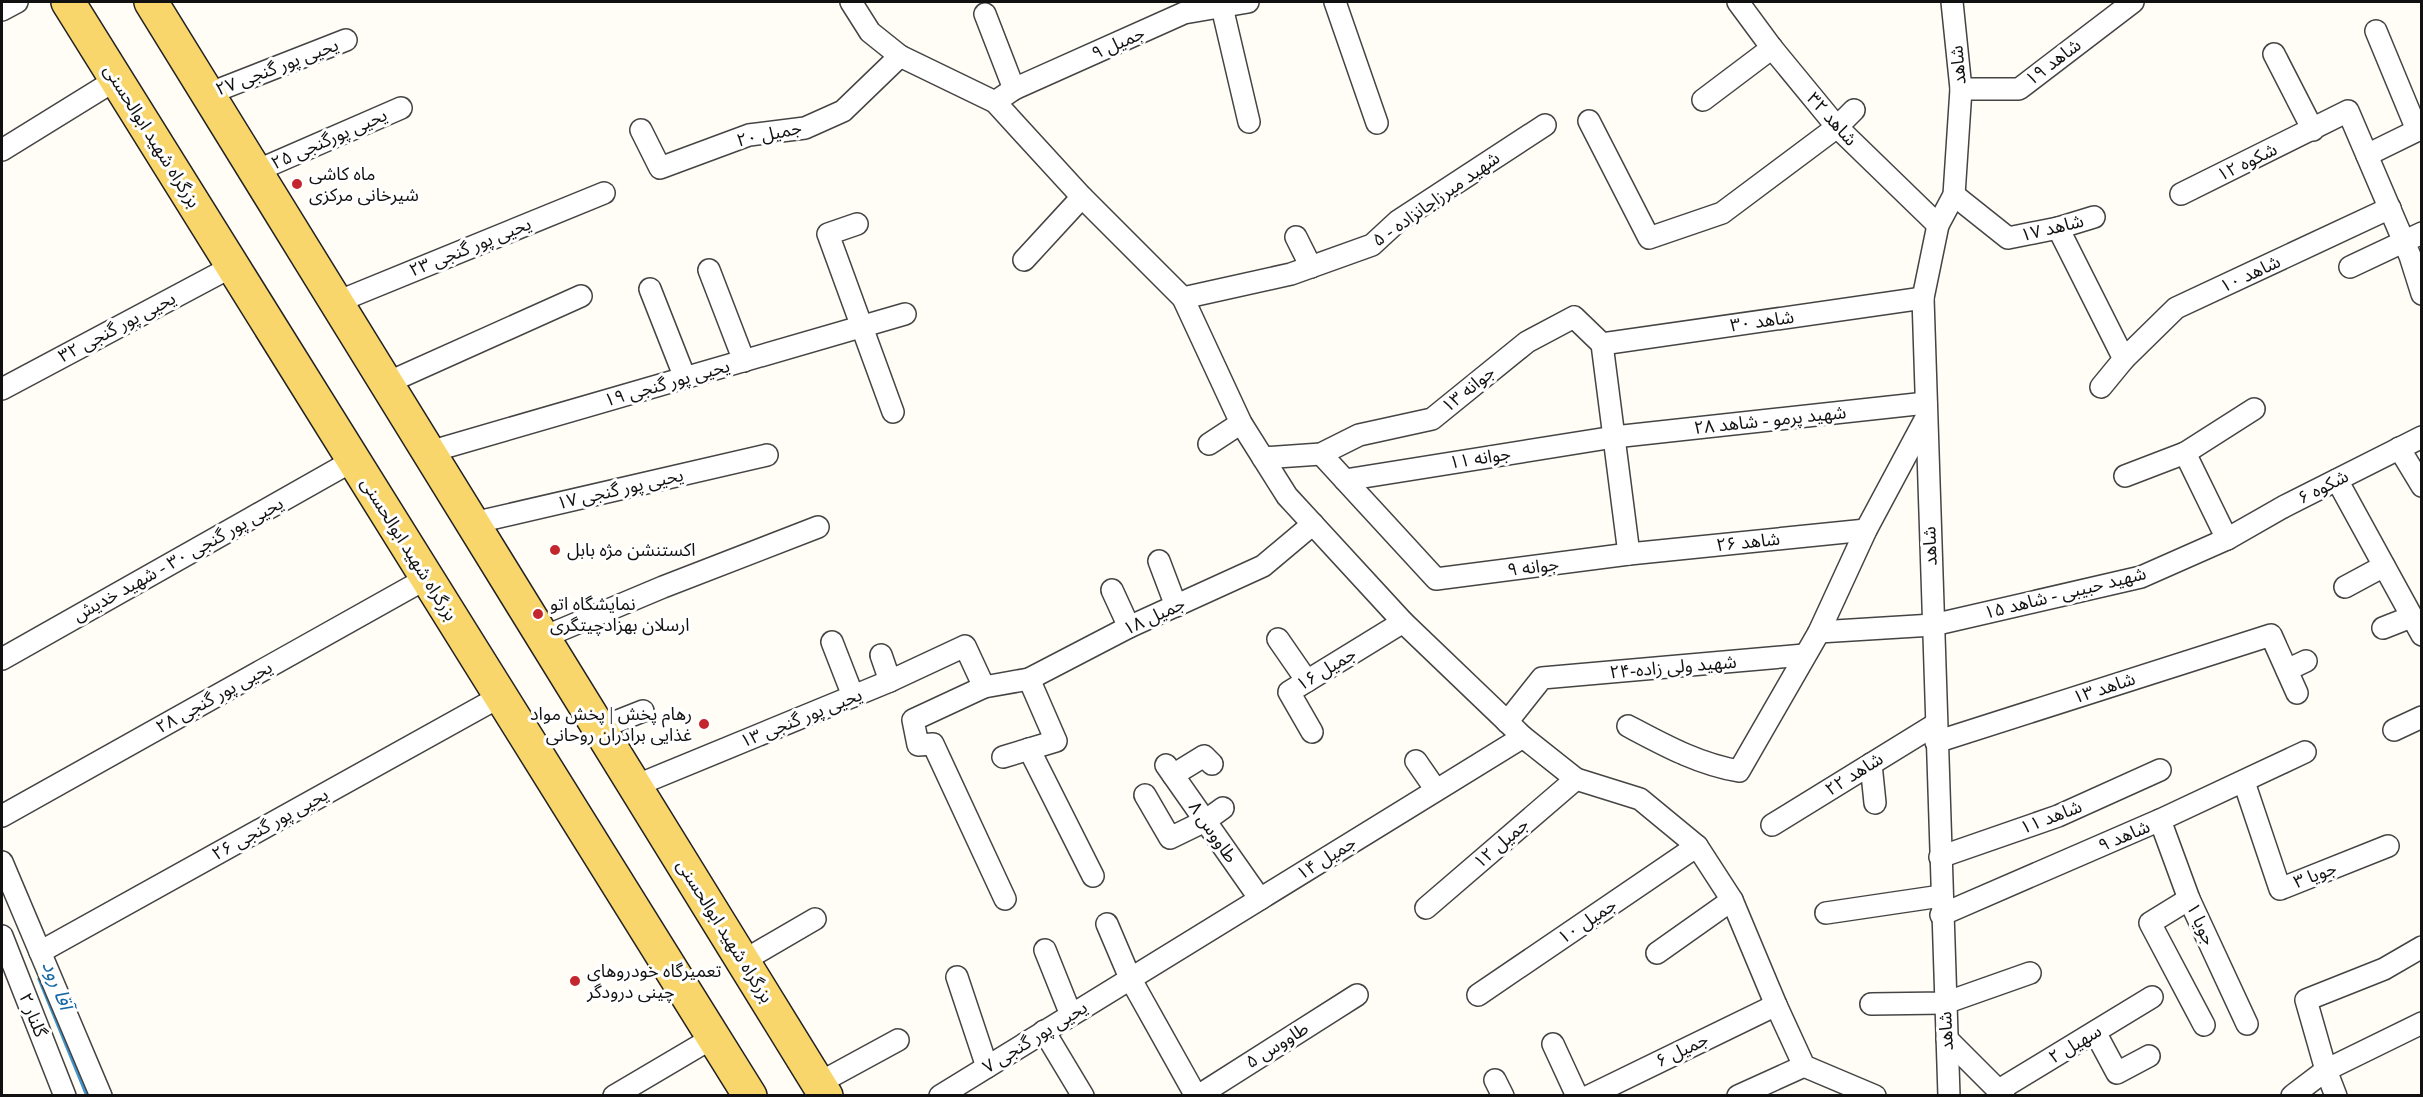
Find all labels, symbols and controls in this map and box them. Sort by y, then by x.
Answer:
street label: جمیل ۹ [1089,23,1148,64]
street label: یحیی پور گنجی ۲۷ [213,34,342,101]
street label: شاهد ۱۹ [2021,35,2085,89]
street label: شاهد [1946,45,1970,85]
street label: بزرگراه شهید ابوالحسنی [99,61,204,212]
street label: شاهد ۳۲ [1803,88,1861,150]
street label: یحیی پورگنجی ۲۵ [268,105,390,174]
street label: جمیل ۲۰ [735,117,804,152]
street label: شکوه ۱۲ [2214,139,2281,186]
street label: شهید میرزاجانزاده - ۵ [1369,148,1504,251]
place label: ماه کاشی شیرخانی مرکزی [309,164,419,206]
marker: ماه کاشی شیرخانی مرکزی [290,177,304,191]
street label: شاهد ۱۷ [2018,211,2086,245]
street label: یحیی پور گنجی ۲۳ [406,213,534,282]
street label: شاهد ۱۰ [2217,251,2283,297]
street label: یحیی پور گنجی ۳۲ [55,288,179,367]
street label: شاهد ۳۰ [1729,307,1795,335]
street label: یحیی پور گنجی ۱۹ [602,356,732,412]
street label: جوانه ۱۳ [1438,362,1499,417]
street label: شهید پرمو - شاهد ۲۸ [1693,402,1847,439]
street label: جوانه ۱۱ [1448,443,1512,474]
street label: یحیی پور گنجی ۱۷ [555,465,686,514]
street label: شکوه ۶ [2294,466,2352,509]
street label: بزرگراه شهید ابوالحسنی [356,474,461,625]
street label: یحیی پور گنجی ۳۰ - شهید خدیش [69,493,287,626]
street label: شاهد [1919,526,1941,566]
street label: شاهد ۲۶ [1715,529,1781,555]
place label: اکستنشن مژه بابل [567,540,696,561]
marker: اکستنشن مژه بابل [548,543,562,557]
street label: جوانه ۹ [1506,554,1560,581]
street label: شهید حبیبی - شاهد ۱۵ [1982,563,2148,624]
street label: جمیل ۱۸ [1120,593,1189,640]
place label: نمایشگاه اتو ارسلان بهزادچیتگری [550,594,690,636]
marker: نمایشگاه اتو ارسلان بهزادچیتگری [531,607,545,621]
street label: جمیل ۱۶ [1293,643,1360,695]
street label: شهید ولی زاده-۲۴ [1609,651,1737,684]
street label: یحیی پور گنجی ۲۸ [152,657,276,738]
street label: شاهد ۱۳ [2070,669,2138,707]
street label: یحیی پور گنجی ۱۳ [737,684,865,753]
place label: رهام پخش | پخش مواد غذایی برادران روحانی [530,704,692,746]
marker: رهام پخش | پخش مواد غذایی برادران روحانی [697,717,711,731]
street label: شاهد ۲۲ [1821,748,1887,800]
street label: یحیی پور گنجی ۲۶ [208,784,332,865]
street label: شاهد ۱۱ [2017,796,2085,838]
street label: طاووس ۸ [1184,798,1241,867]
street label: جمیل ۱۲ [1470,814,1533,873]
street label: شاهد ۹ [2095,816,2153,856]
street label: جمیل ۱۴ [1293,832,1360,885]
street label: بزرگراه شهید ابوالحسنی [672,856,777,1007]
street label: جویا ۳ [2291,858,2340,893]
street label: جمیل ۱۰ [1554,894,1620,949]
street label: جویا ۱ [2182,900,2219,949]
water label: آقا رود [37,958,79,1017]
place label: تعمیرگاه خودروهای چینی درودگر [586,961,721,1003]
marker: تعمیرگاه خودروهای چینی درودگر [568,974,582,988]
street label: گلنار ۲ [14,990,51,1041]
street label: یحیی پور گنجی ۷ [979,997,1092,1078]
street label: شاهد [1935,1011,1957,1051]
street label: طاووس ۵ [1242,1018,1313,1073]
street label: سهیل ۲ [2045,1021,2105,1068]
street label: جمیل ۶ [1653,1029,1712,1072]

